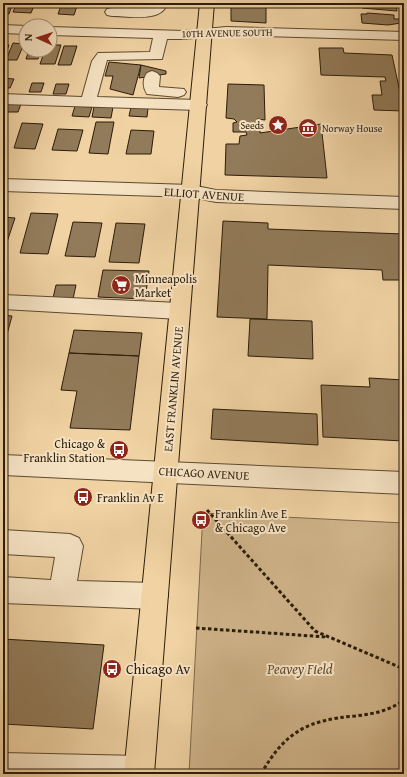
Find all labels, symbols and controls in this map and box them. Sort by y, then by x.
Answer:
north arrow [18,18,58,58]
street label: 10TH AVENUE SOUTH [181,25,273,41]
text: N [20,33,36,42]
place icon: Seeds [267,114,289,136]
museum icon: Norway House [297,117,319,139]
place label: Seeds [240,118,264,133]
place label: Norway House [322,121,383,136]
street label: ELLIOT AVENUE [163,183,245,205]
place label: Minneapolis Market [135,270,197,301]
supermarket icon: Minneapolis Market [110,274,132,296]
street label: EAST FRANKLIN AVENUE [159,326,187,452]
place label: Chicago & Franklin Station [23,435,106,466]
bus stop icon: Chicago & Franklin Station [108,439,130,461]
street label: CHICAGO AVENUE [158,462,250,484]
bus stop icon: Franklin Av E [72,486,94,508]
place label: Franklin Av E [97,489,164,506]
place label: Franklin Ave E & Chicago Ave [215,505,287,536]
bus stop icon: Franklin Ave E & Chicago Ave [190,509,212,531]
bus stop icon: Chicago Av [101,658,123,680]
place label: Chicago Av [126,659,190,679]
park label: Peavey Field [266,659,333,679]

